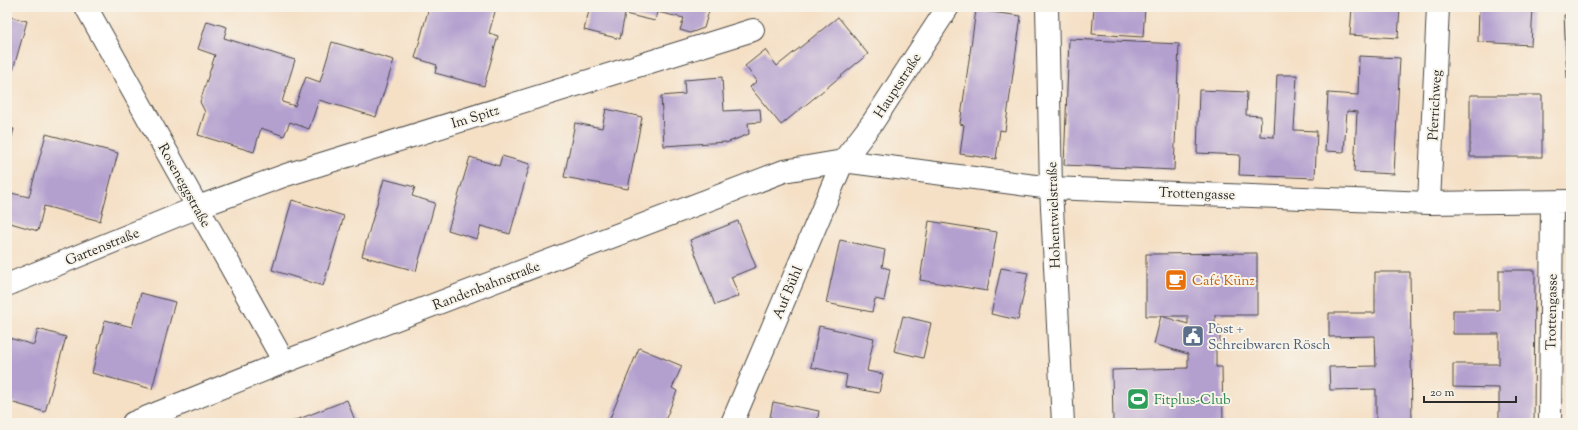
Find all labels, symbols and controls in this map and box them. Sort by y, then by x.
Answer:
street label: Hauptstraße [870,50,927,122]
street label: Pferrichweg [1424,69,1448,141]
street label: Im Spitz [449,101,502,135]
street label: Roseneggstraße [152,140,215,232]
street label: Hohentwielstraße [1043,161,1067,269]
street label: Trottengasse [1158,184,1236,206]
street label: Gartenstraße [63,224,143,272]
street label: Randenbahnstraße [430,257,543,317]
street label: Auf Bühl [769,263,809,322]
cafe icon: Café Künz [1163,267,1189,293]
place label: Café Künz [1192,272,1255,292]
street label: Trottengasse [1542,274,1564,350]
place label: Post + Schreibwaren Rösch [1208,320,1331,356]
public building icon: Post + Schreibwaren Rösch [1180,323,1206,349]
scale bar [1424,378,1516,404]
text: 20 m [1430,384,1455,402]
sports icon: Fitplus-Club [1125,386,1151,412]
place label: Fitplus-Club [1154,391,1231,411]

